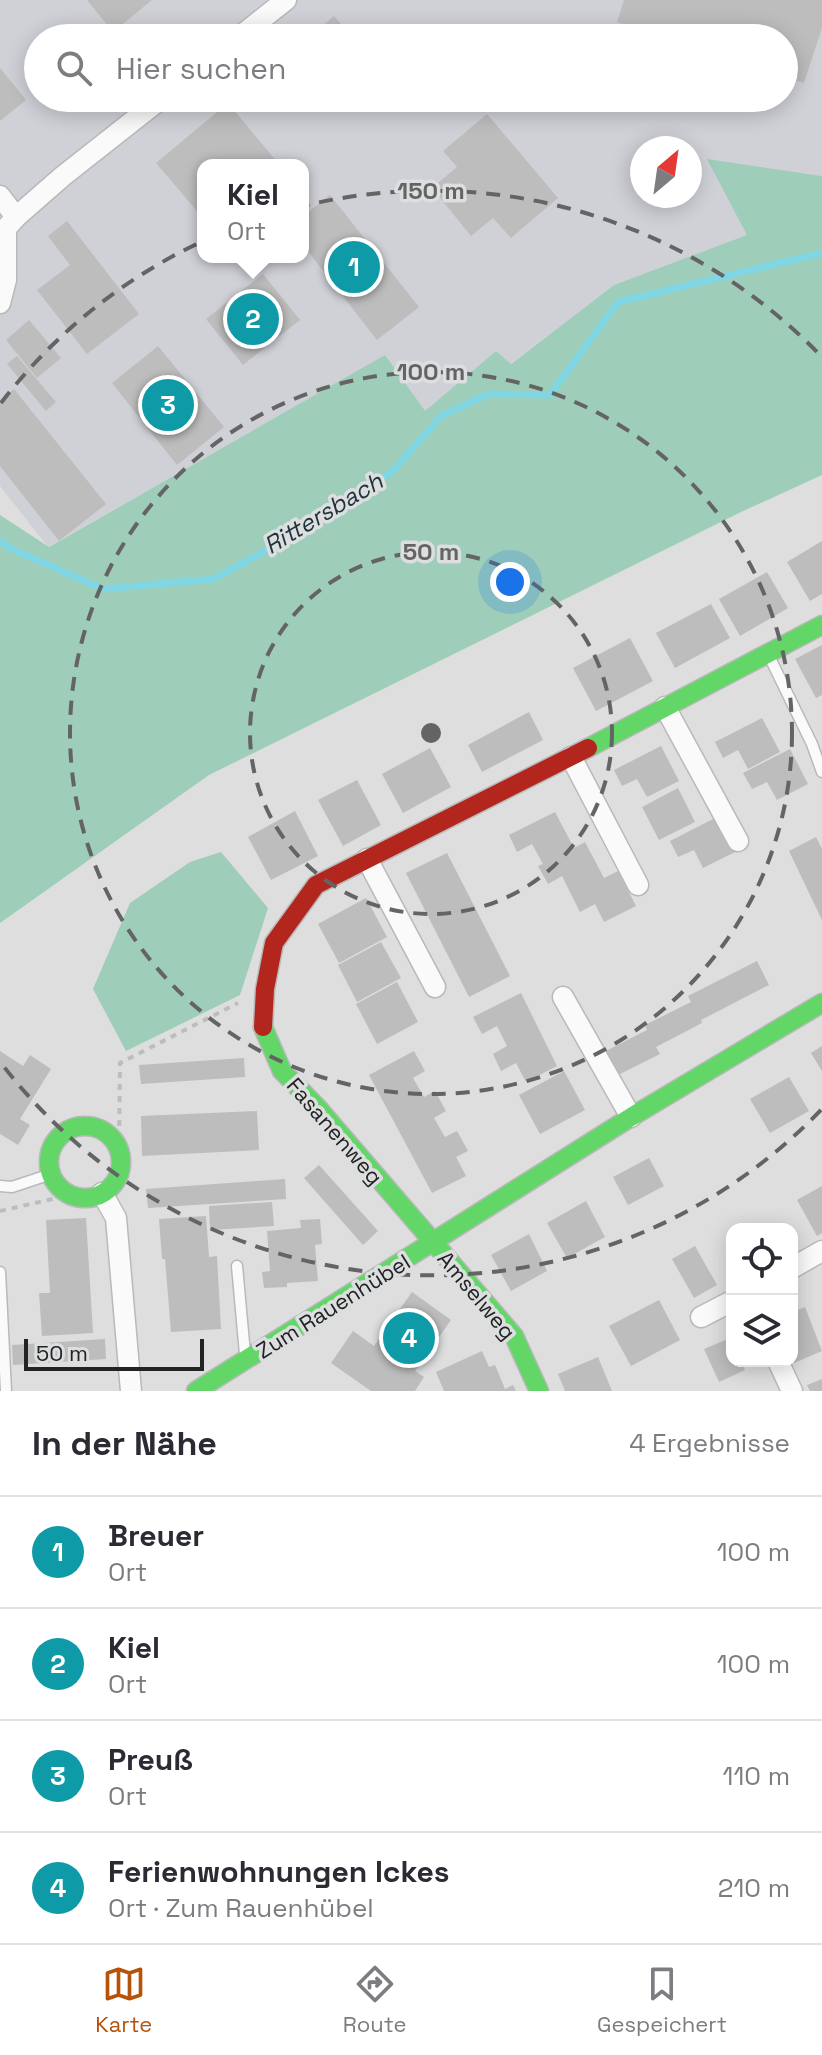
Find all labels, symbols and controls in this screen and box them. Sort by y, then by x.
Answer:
search box [24,24,798,112]
icon: search [52,46,96,90]
text: Hier suchen [116,49,286,88]
north arrow [630,136,702,208]
popup [197,159,309,263]
text: Kiel [227,175,279,214]
text: 150 m [397,175,465,206]
text: Ort [227,214,266,248]
pin: 1 [328,237,380,297]
pin: 2 [227,289,279,349]
text: 100 m [397,356,465,387]
pin: 3 [142,375,194,435]
water label: Rittersbach [258,465,389,561]
text: 50 m [403,536,459,567]
your location [490,562,530,602]
centre of rings [417,719,445,747]
street label: Fasanenweg [281,1072,389,1190]
map controls [726,1223,798,1367]
button: locate [726,1223,798,1295]
street label: Amselweg [432,1245,522,1345]
street label: Zum Rauenhübel [251,1247,415,1365]
button: layers [726,1295,798,1367]
pin: 4 [383,1308,435,1368]
scale bar [24,1335,204,1371]
text: 50 m [36,1339,88,1367]
text: In der Nähe [32,1422,217,1465]
text: 4 Ergebnisse [629,1426,790,1460]
text: Breuer [108,1516,204,1555]
text: 1 [52,1535,64,1569]
text: 100 m [717,1535,790,1569]
text: Ort [108,1555,147,1589]
text: Kiel [108,1628,160,1667]
text: 2 [50,1647,66,1681]
text: 100 m [717,1647,790,1681]
text: Ort [108,1667,147,1701]
text: Preuß [108,1740,193,1779]
text: 3 [50,1759,66,1793]
text: 110 m [723,1759,790,1793]
text: Ort [108,1779,147,1813]
text: Ferienwohnungen Ickes [108,1852,449,1891]
text: 4 [50,1871,66,1905]
text: 210 m [718,1871,790,1905]
text: Ort · Zum Rauenhübel [108,1891,374,1925]
tab: Karte [95,1962,152,2038]
tab: Route [343,1962,407,2038]
tab: Gespeichert [597,1962,727,2038]

